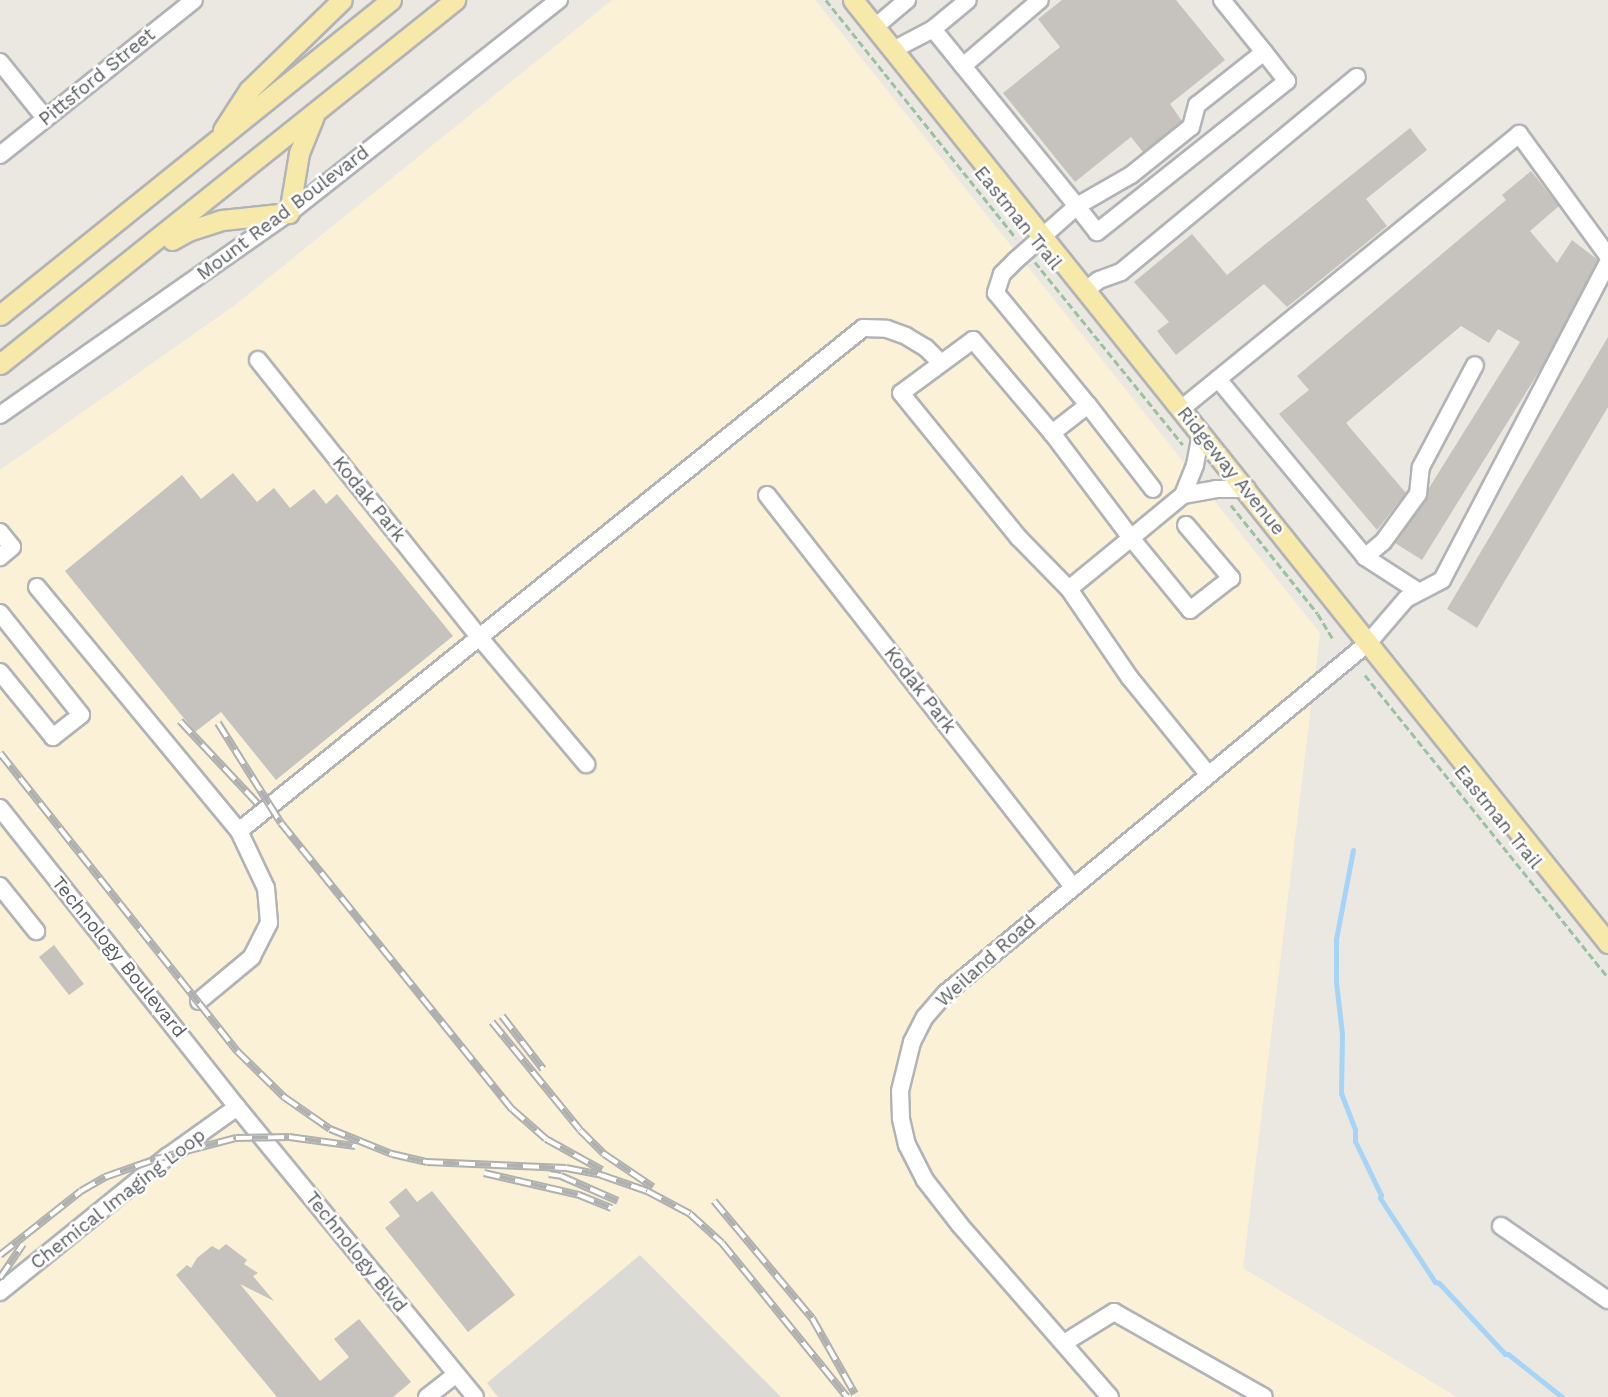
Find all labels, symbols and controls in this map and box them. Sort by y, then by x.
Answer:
street label: Pittsford Street [34,23,160,131]
street label: Mount Read Boulevard [192,141,374,285]
street label: Eastman Trail [969,161,1067,275]
street label: Ridgeway Avenue [1172,402,1290,540]
street label: Kodak Park [327,451,411,547]
street label: Kodak Park [879,642,961,738]
street label: Eastman Trail [1449,760,1547,874]
street label: Technology Boulevard [47,872,191,1042]
street label: Weiland Road [931,910,1041,1012]
street label: Chemical Imaging Loop [26,1123,210,1275]
street label: Technology Blvd [300,1187,412,1317]

